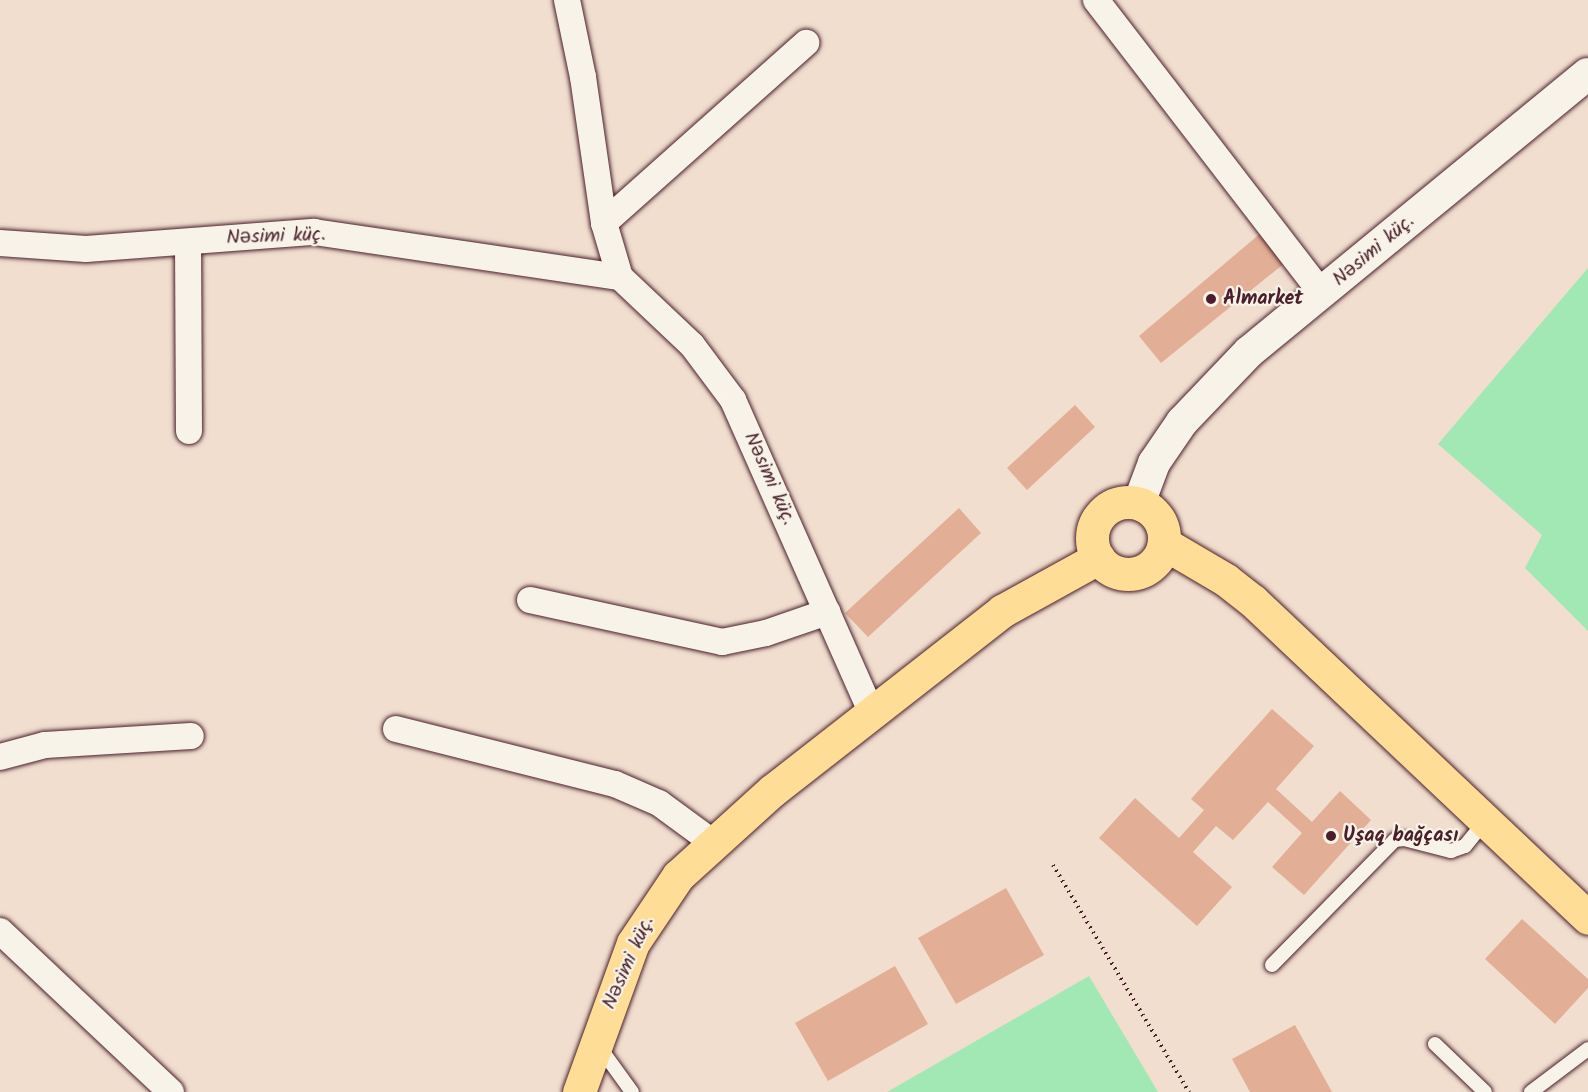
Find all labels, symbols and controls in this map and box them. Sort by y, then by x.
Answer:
street label: Nəsimi küç. [1328,210,1420,292]
street label: Nəsimi küç. [226,223,326,251]
place label: Almarket [1223,287,1303,311]
marker: Almarket [1204,292,1218,306]
street label: Nəsimi küç. [738,429,800,529]
place label: Uşaq bağçası [1343,824,1458,848]
marker: Uşaq bağçası [1324,829,1338,843]
street label: Nəsimi küç. [598,913,660,1013]

